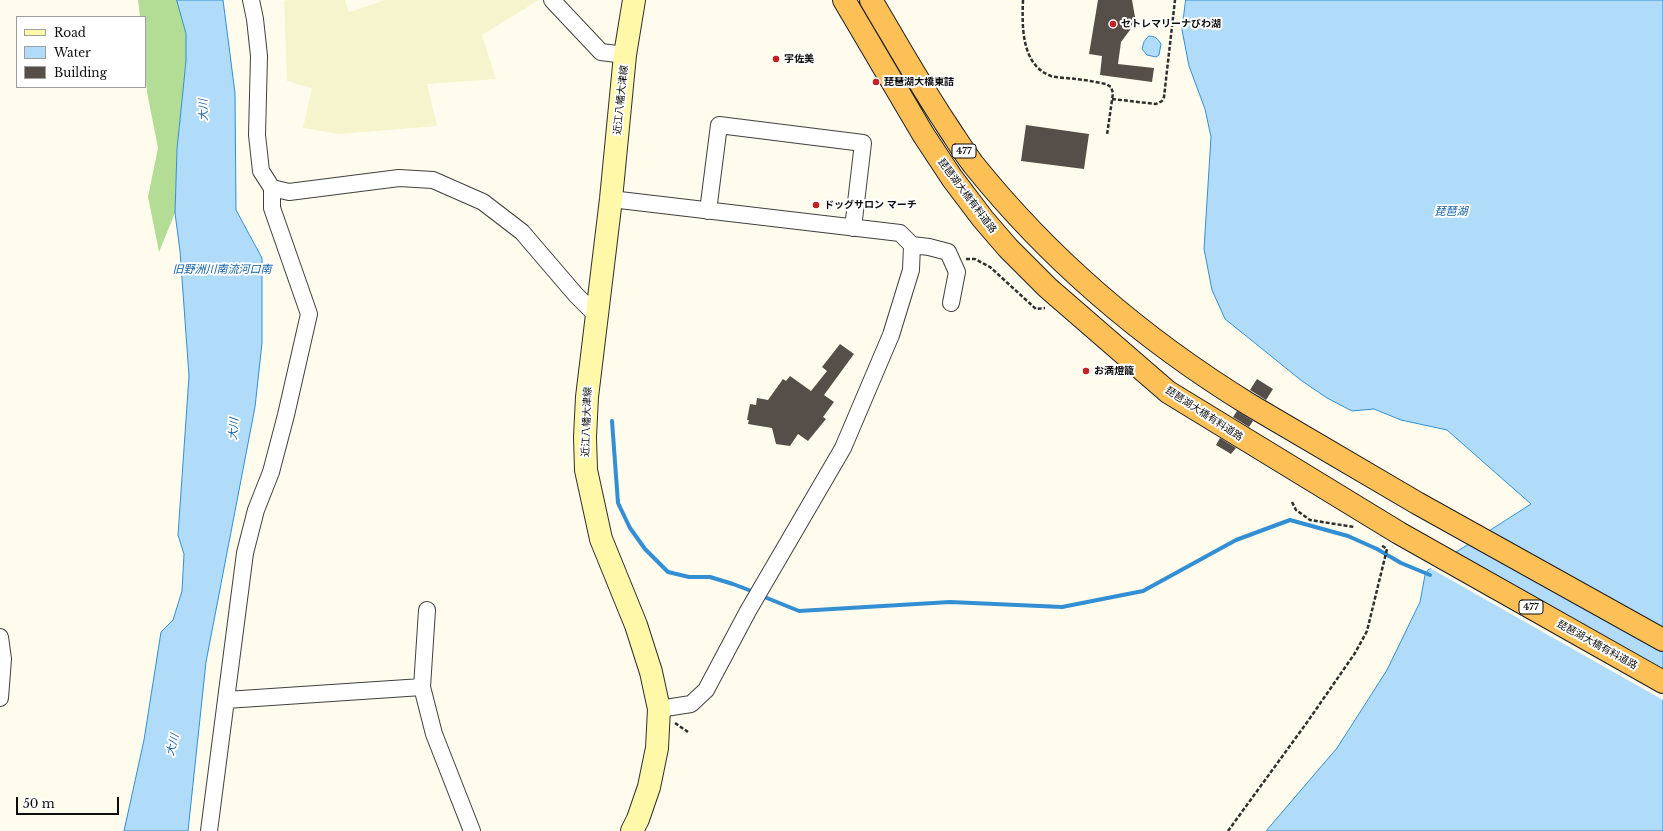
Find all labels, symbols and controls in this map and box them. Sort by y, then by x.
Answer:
legend [16,16,146,88]
place label: セトレマリーナびわ湖 [1121,18,1221,30]
marker: セトレマリーナびわ湖 [1108,19,1118,29]
text: Road [54,25,86,40]
text: Water [54,45,91,60]
place label: 宇佐美 [784,53,814,65]
marker: 宇佐美 [771,54,781,64]
text: Building [54,65,107,80]
street label: 近江八幡大津線 [611,65,631,135]
place label: 琵琶湖大橋東詰 [884,76,954,88]
marker: 琵琶湖大橋東詰 [871,77,881,87]
water label: 大川 [197,99,211,121]
road number: 477 [952,144,976,158]
street label: 琵琶湖大橋有料道路 [935,156,999,236]
place label: ドッグサロン マーチ [824,199,917,211]
marker: ドッグサロン マーチ [811,200,821,210]
water label: 琵琶湖 [1435,205,1467,219]
water label: 旧野洲川南流河口南 [173,263,271,277]
place label: お満燈籠 [1094,365,1134,377]
marker: お満燈籠 [1081,366,1091,376]
street label: 琵琶湖大橋有料道路 [1163,384,1245,444]
street label: 近江八幡大津線 [580,387,594,457]
water label: 大川 [226,417,242,441]
road number: 477 [1519,600,1543,614]
street label: 琵琶湖大橋有料道路 [1555,618,1639,672]
water label: 大川 [164,733,182,757]
scale bar [18,789,121,815]
text: 50 m [23,796,55,811]

